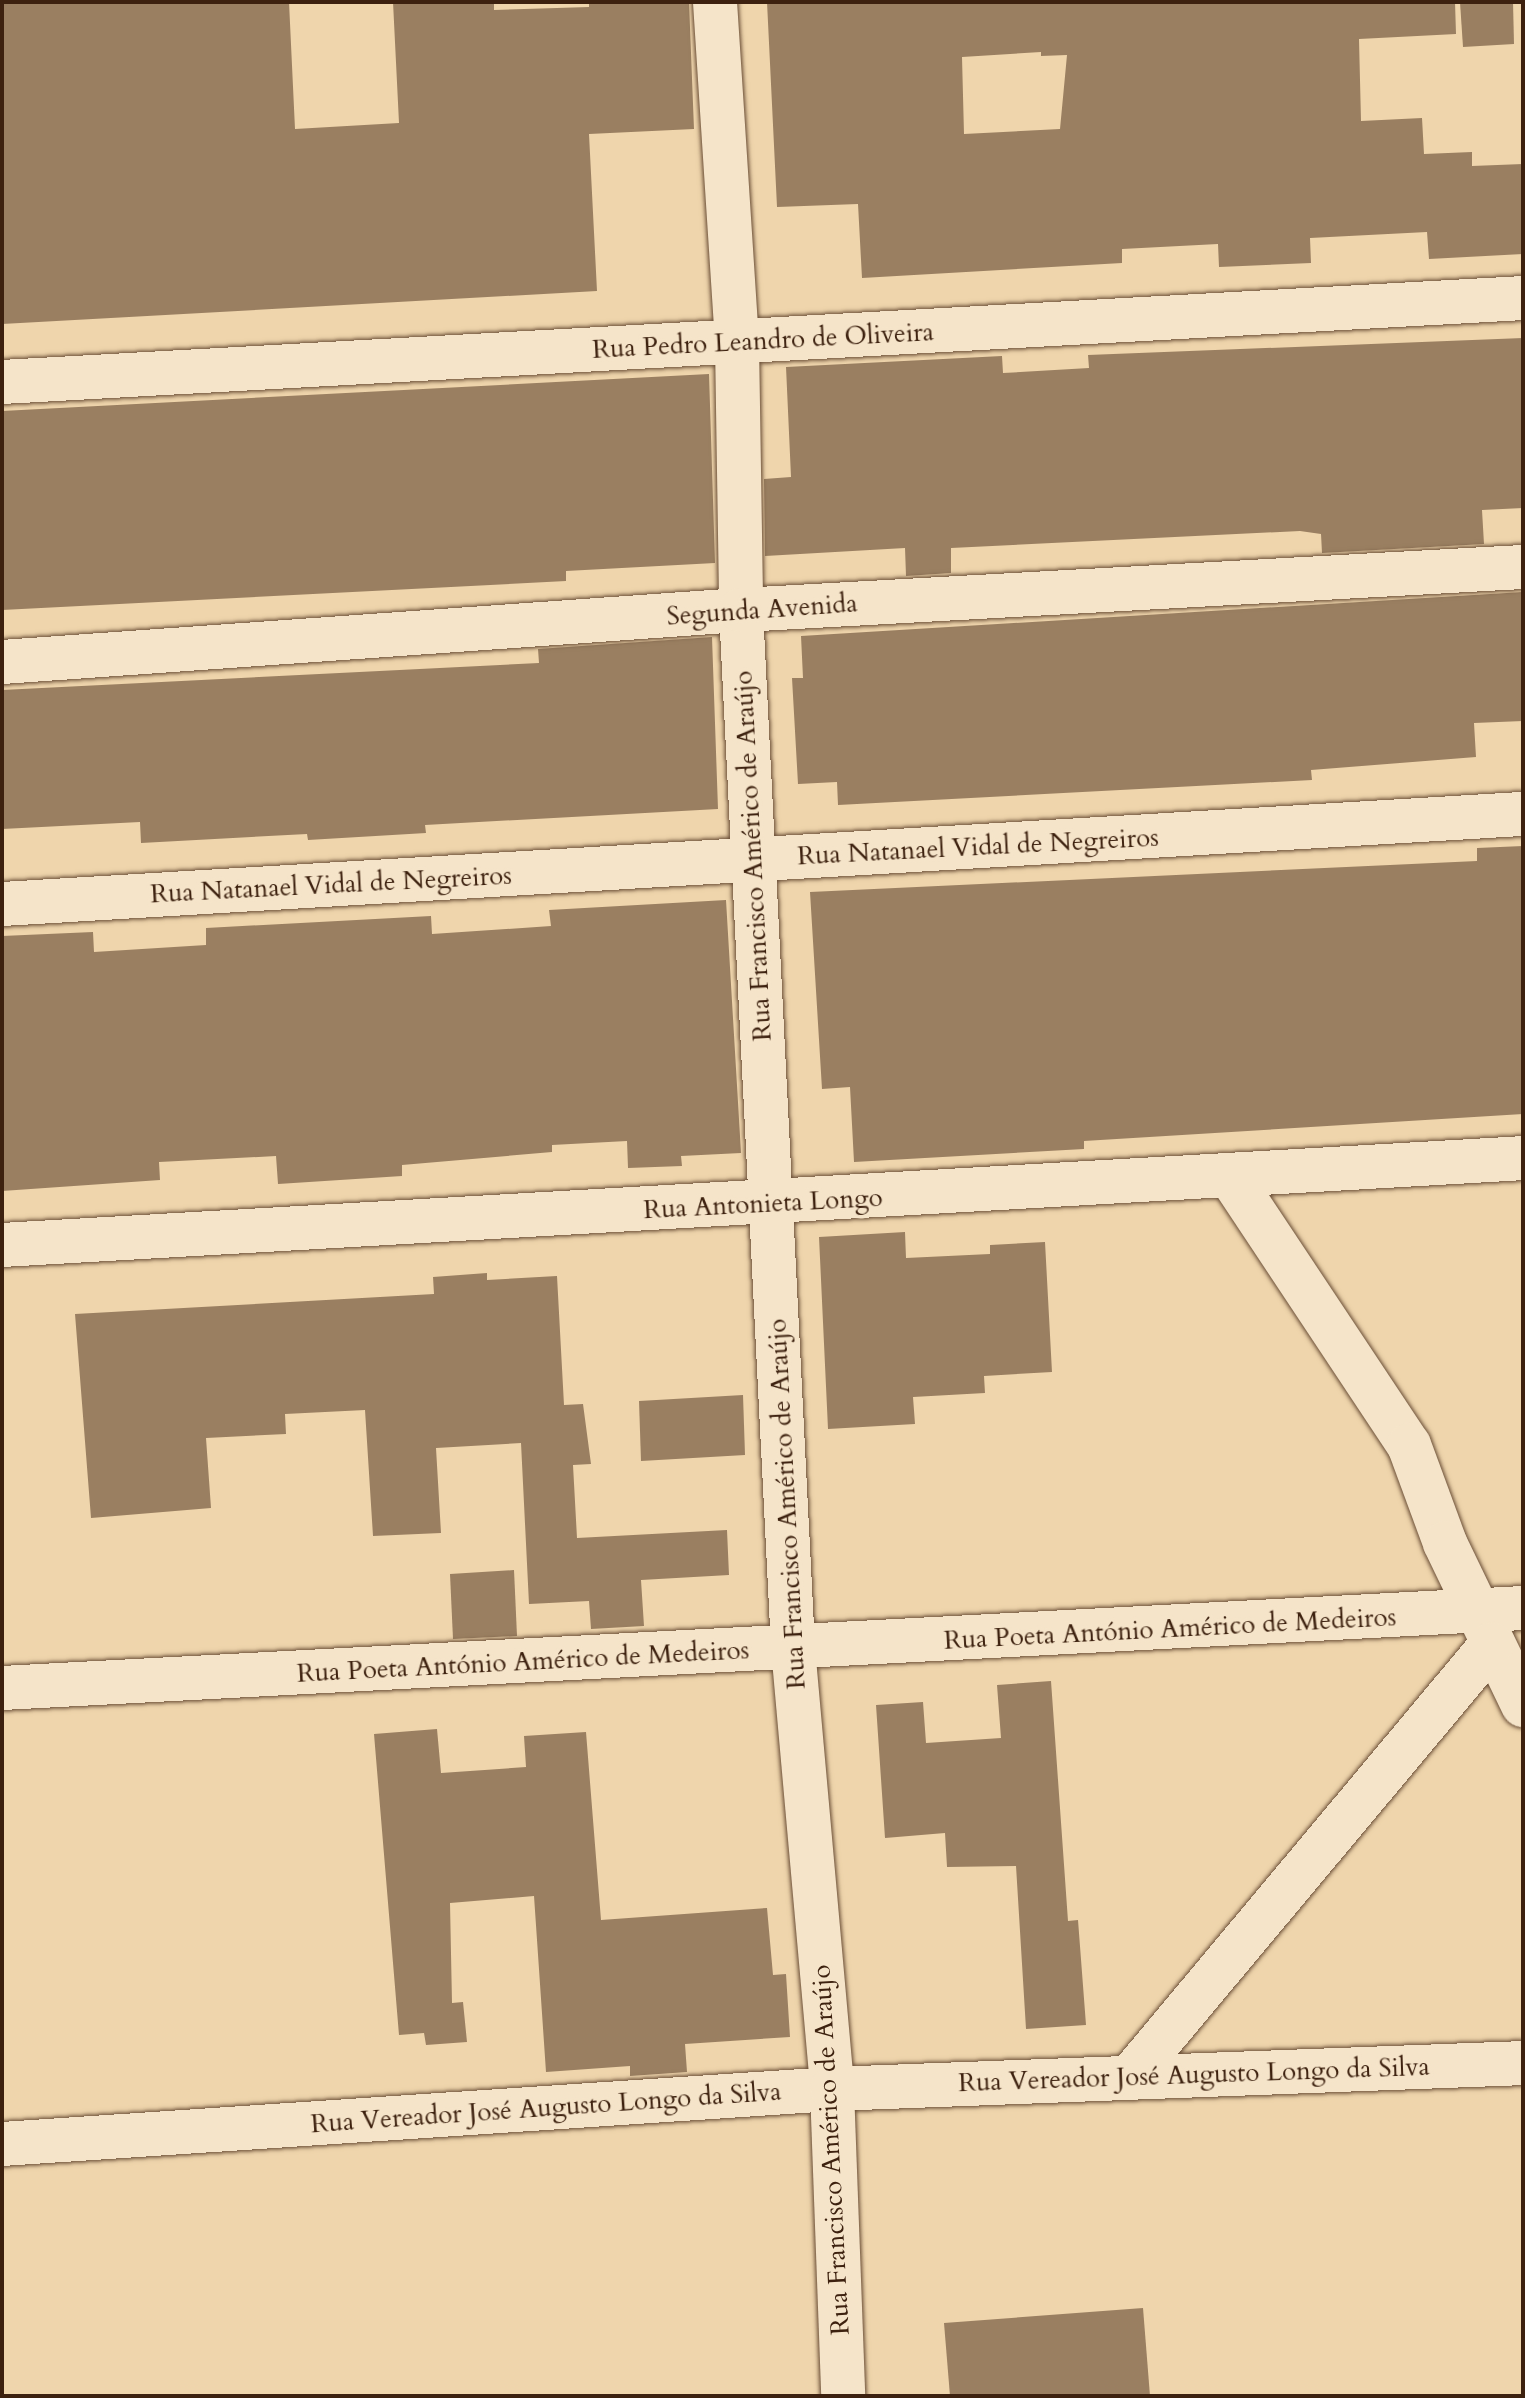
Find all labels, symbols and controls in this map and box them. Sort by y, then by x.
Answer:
street label: Rua Pedro Leandro de Oliveira [591,316,935,366]
street label: Segunda Avenida [666,588,858,632]
street label: Rua Francisco Américo de Araújo [728,670,778,1042]
street label: Rua Natanael Vidal de Negreiros [796,822,1160,872]
street label: Rua Natanael Vidal de Negreiros [149,860,513,910]
street label: Rua Antonieta Longo [643,1182,883,1226]
street label: Rua Francisco Américo de Araújo [762,1318,812,1690]
street label: Rua Poeta António Américo de Medeiros [943,1602,1397,1656]
street label: Rua Poeta António Américo de Medeiros [296,1635,750,1689]
street label: Rua Francisco Américo de Araújo [806,1964,856,2336]
street label: Rua Vereador José Augusto Longo da Silva [958,2051,1430,2099]
street label: Rua Vereador José Augusto Longo da Silva [310,2076,782,2140]

